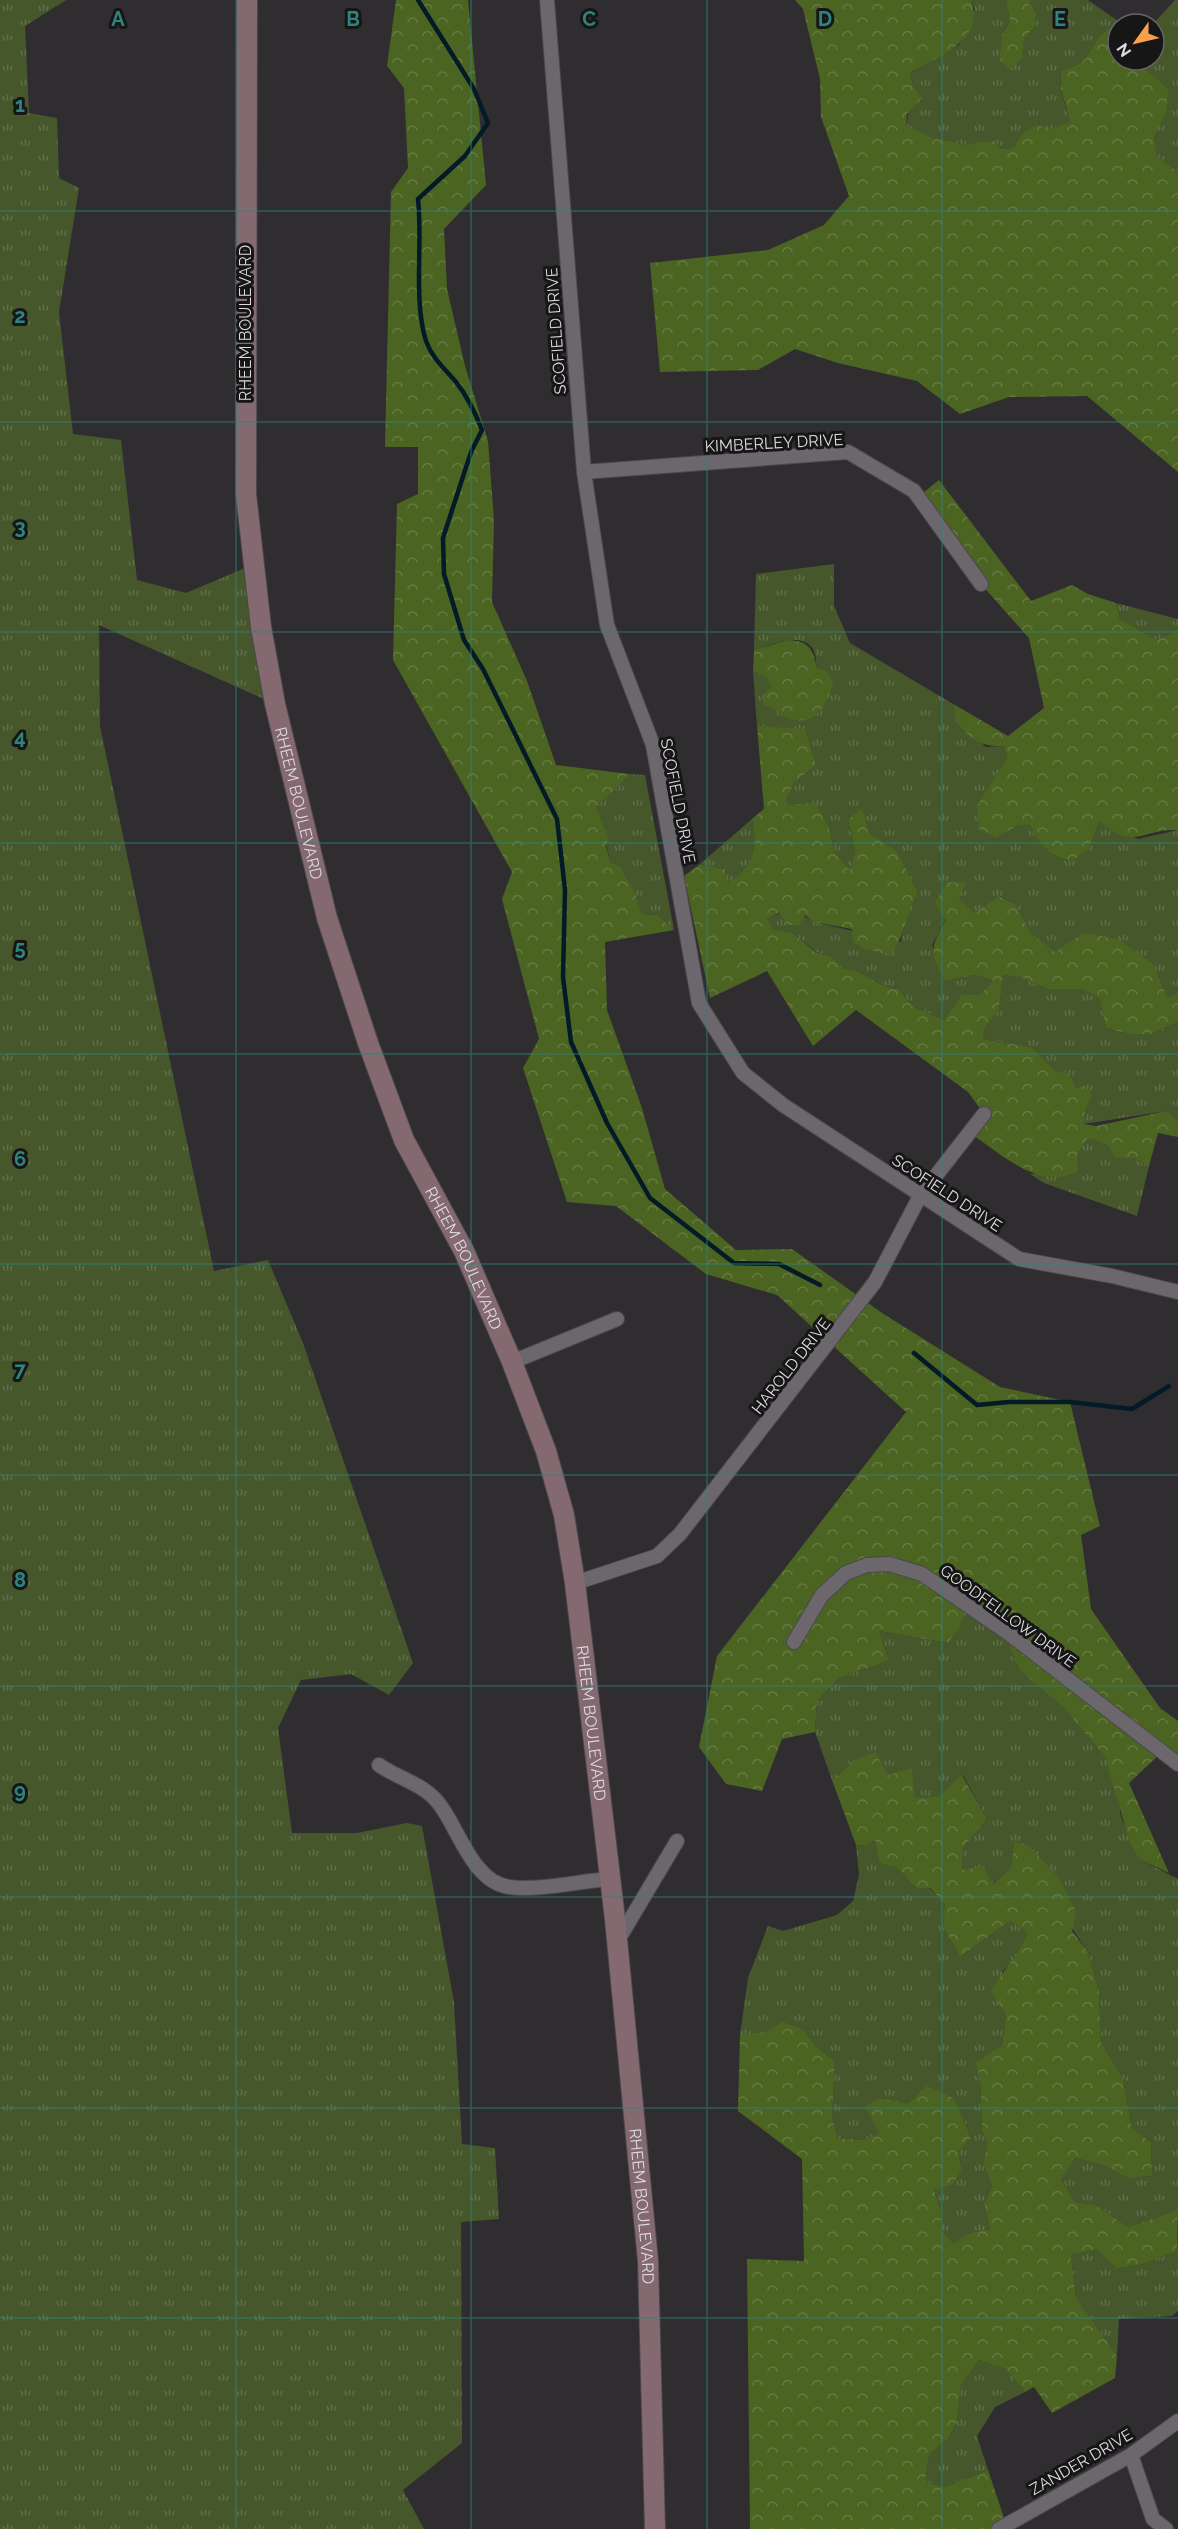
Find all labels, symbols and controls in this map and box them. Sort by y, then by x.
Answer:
text: A [111,7,125,31]
text: B [346,7,360,31]
text: C [582,7,596,31]
text: D [818,7,832,31]
text: E [1054,7,1066,31]
north arrow [1106,12,1166,72]
text: N [1113,40,1135,60]
text: 1 [15,93,25,117]
street label: RHEEM BOULEVARD [236,245,255,401]
street label: SCOFIELD DRIVE [542,267,570,395]
text: 2 [14,304,26,328]
street label: KIMBERLEY DRIVE [704,430,844,456]
text: 3 [14,515,26,539]
text: 4 [14,725,26,749]
street label: RHEEM BOULEVARD [271,725,327,881]
street label: SCOFIELD DRIVE [657,737,699,865]
text: 5 [14,936,26,960]
text: 6 [14,1147,26,1171]
street label: SCOFIELD DRIVE [889,1150,1006,1236]
street label: RHEEM BOULEVARD [422,1183,506,1333]
street label: HAROLD DRIVE [748,1314,834,1418]
text: 7 [14,1358,26,1382]
street label: GOODFELLOW DRIVE [937,1561,1080,1672]
text: 8 [14,1568,26,1592]
street label: RHEEM BOULEVARD [573,1644,610,1802]
text: 9 [14,1779,26,1803]
street label: RHEEM BOULEVARD [626,2127,658,2284]
street label: ZANDER DRIVE [1026,2425,1136,2499]

